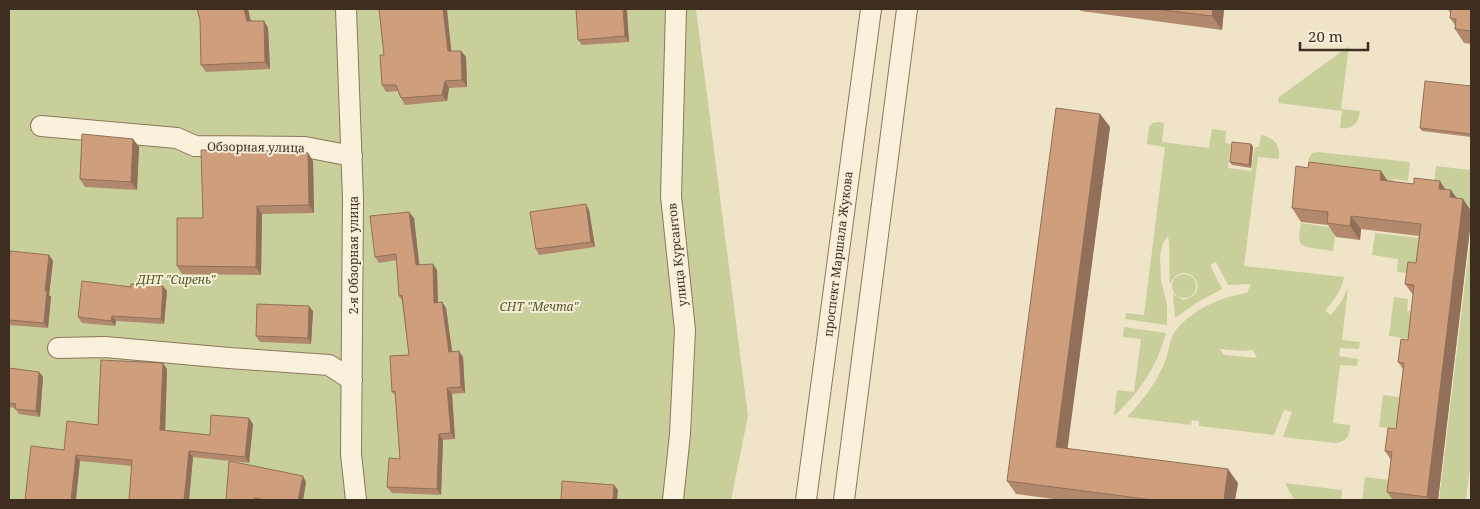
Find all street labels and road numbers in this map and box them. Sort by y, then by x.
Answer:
street label: Обзорная улица [207,138,305,156]
street label: проспект Маршала Жукова [819,170,857,338]
street label: 2-я Обзорная улица [345,196,362,314]
street label: улица Курсантов [663,202,691,308]

